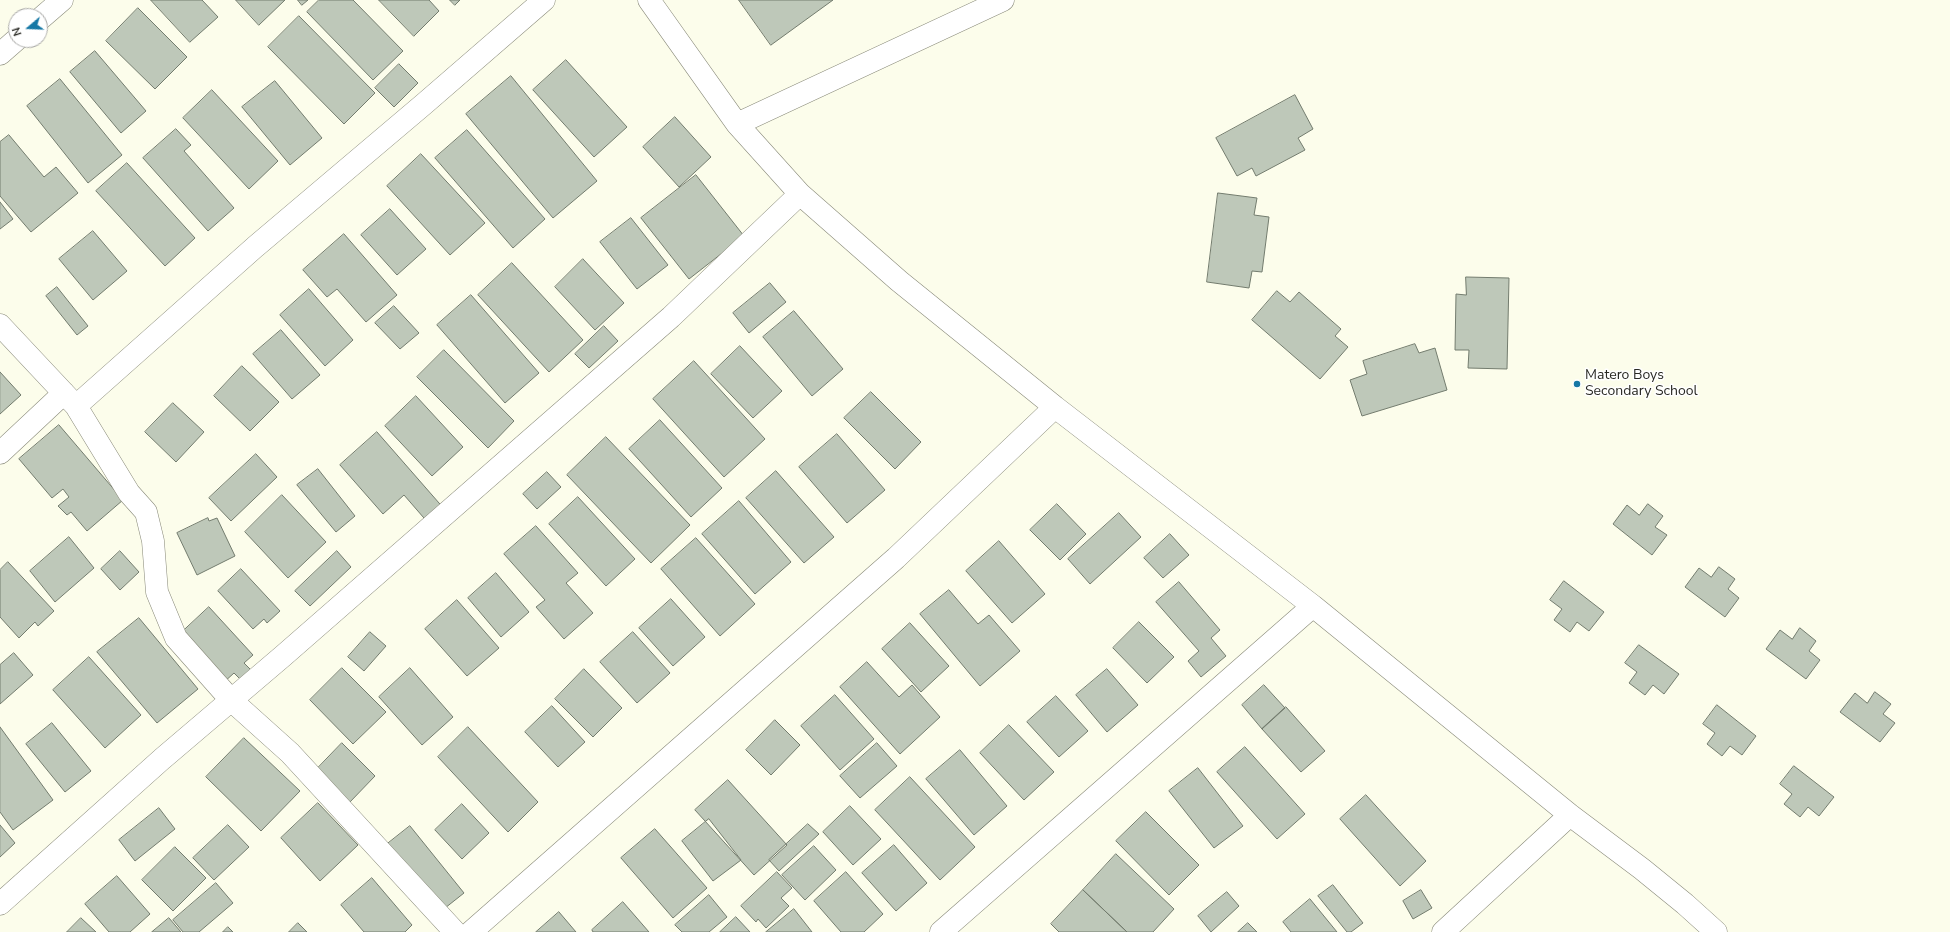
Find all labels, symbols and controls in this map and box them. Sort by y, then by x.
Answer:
north arrow [8,8,48,48]
text: N [9,25,26,38]
place label: Matero Boys Secondary School [1585,368,1698,400]
marker: Matero Boys Secondary School [1572,379,1582,389]

